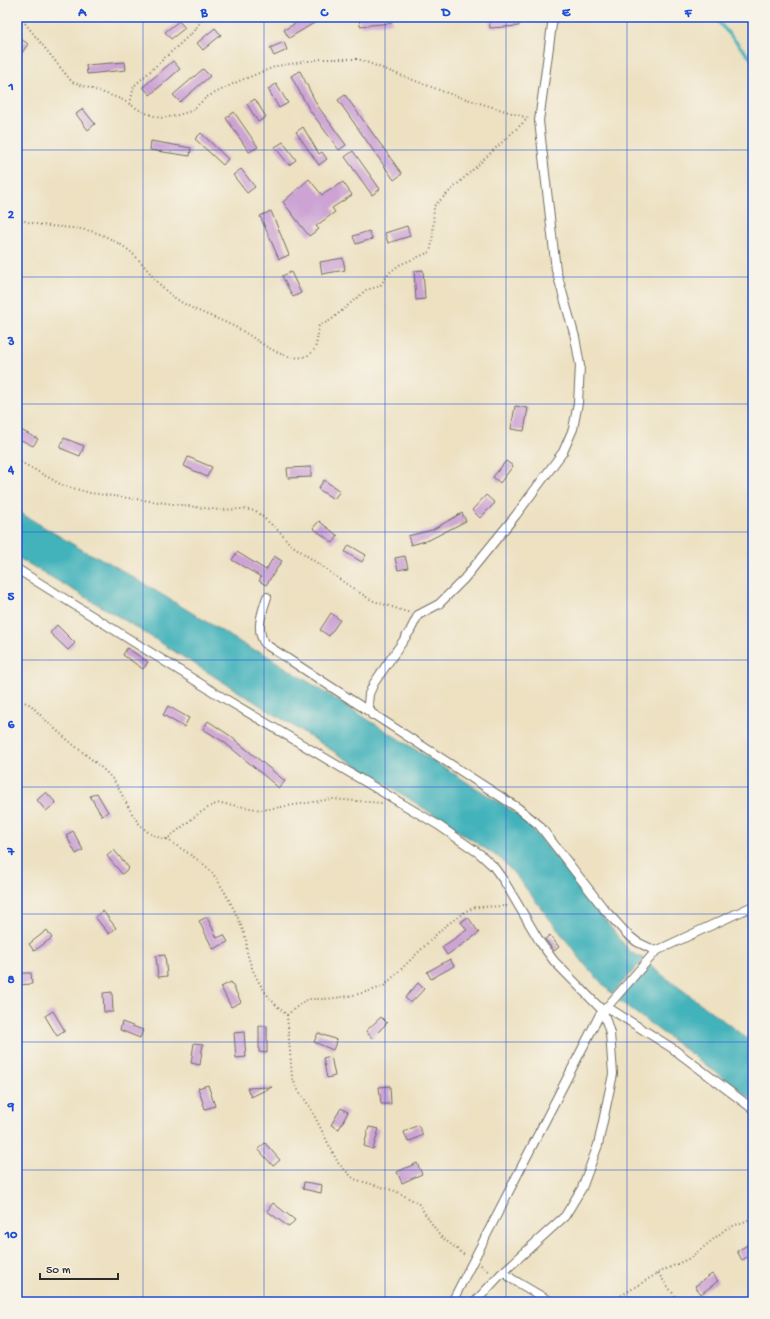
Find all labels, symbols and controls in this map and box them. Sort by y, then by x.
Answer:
text: A [77,6,87,21]
text: B [200,6,209,21]
text: C [319,6,329,21]
text: D [441,6,451,21]
text: E [562,6,571,21]
text: F [684,6,693,21]
text: 1 [7,80,14,95]
text: 2 [8,208,15,223]
text: 3 [7,335,15,350]
text: 4 [7,463,15,478]
text: 5 [8,590,15,605]
text: 6 [8,718,15,733]
text: 7 [7,845,16,860]
text: 8 [7,973,15,988]
text: 9 [7,1100,15,1115]
text: 10 [4,1228,18,1243]
scale bar [40,1255,118,1281]
text: 50 m [46,1264,71,1278]

